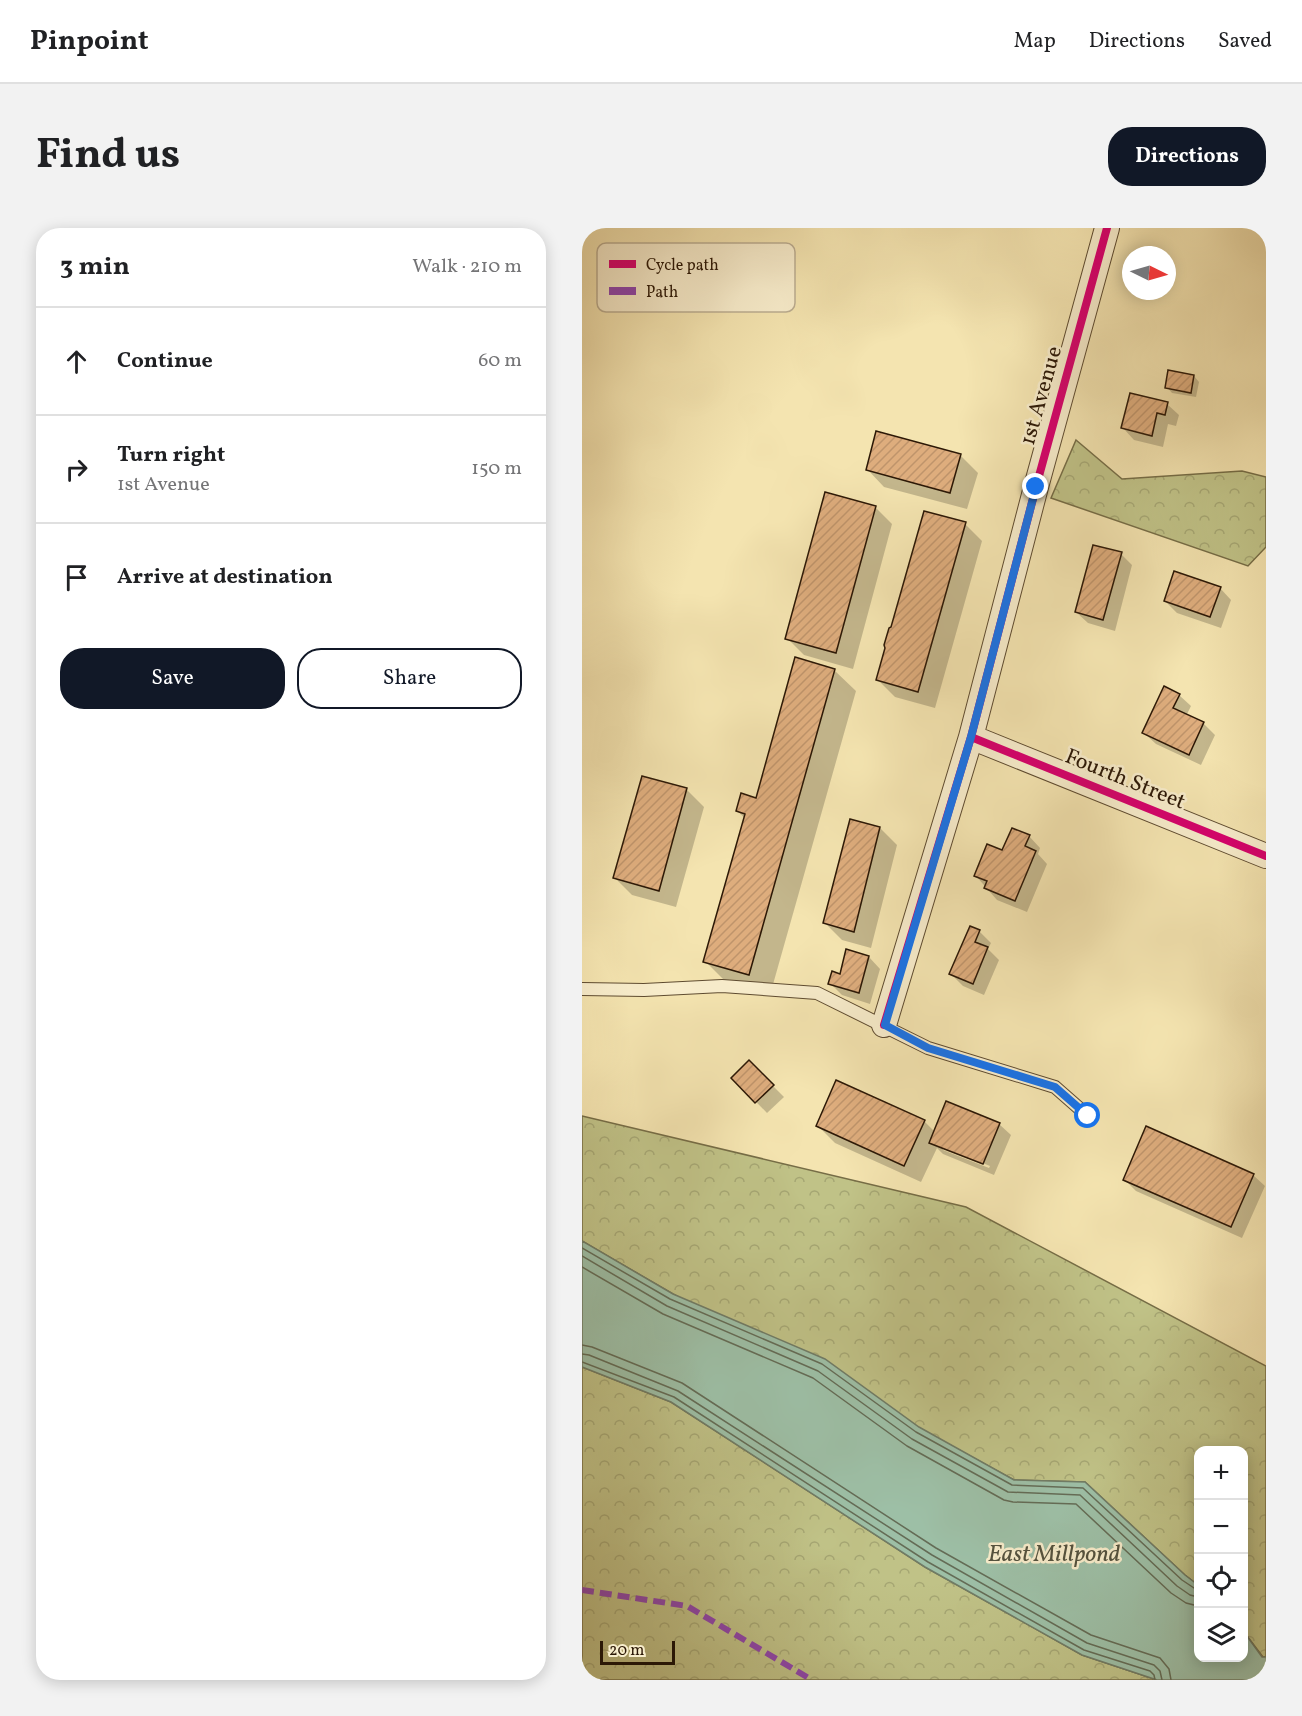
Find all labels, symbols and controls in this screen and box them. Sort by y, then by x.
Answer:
text: Pinpoint [30,22,148,61]
text: Map [1014,27,1056,56]
text: Directions [1089,27,1185,56]
text: Saved [1218,27,1272,56]
text: Find us [36,127,180,186]
button: Directions [1108,127,1266,186]
legend [597,243,795,312]
north arrow [1122,246,1176,300]
text: 3 min [60,249,130,285]
text: Walk · 210 m [412,253,522,281]
text: Cycle path [646,255,719,277]
text: Path [646,282,678,304]
street label: 1st Avenue [1013,343,1071,449]
icon: ahead [60,345,93,378]
text: Continue [117,346,213,377]
text: 60 m [478,347,522,375]
text: Turn right [117,440,225,471]
icon: right [60,453,93,486]
text: 150 m [471,455,522,483]
text: 1st Avenue [117,471,210,499]
route end [1022,473,1048,499]
icon: arrive [60,561,93,594]
text: Arrive at destination [117,562,333,593]
button: Save [60,648,285,709]
button: Share [297,648,522,709]
street label: Fourth Street [1060,742,1190,818]
route start [1074,1102,1100,1128]
map controls [1194,1446,1248,1662]
button: + [1194,1446,1248,1500]
button: − [1194,1500,1248,1554]
water label: East Millpond [988,1538,1121,1572]
button: locate [1194,1554,1248,1608]
button: layers [1194,1608,1248,1662]
scale bar [600,1638,675,1666]
text: 20 m [609,1640,644,1662]

